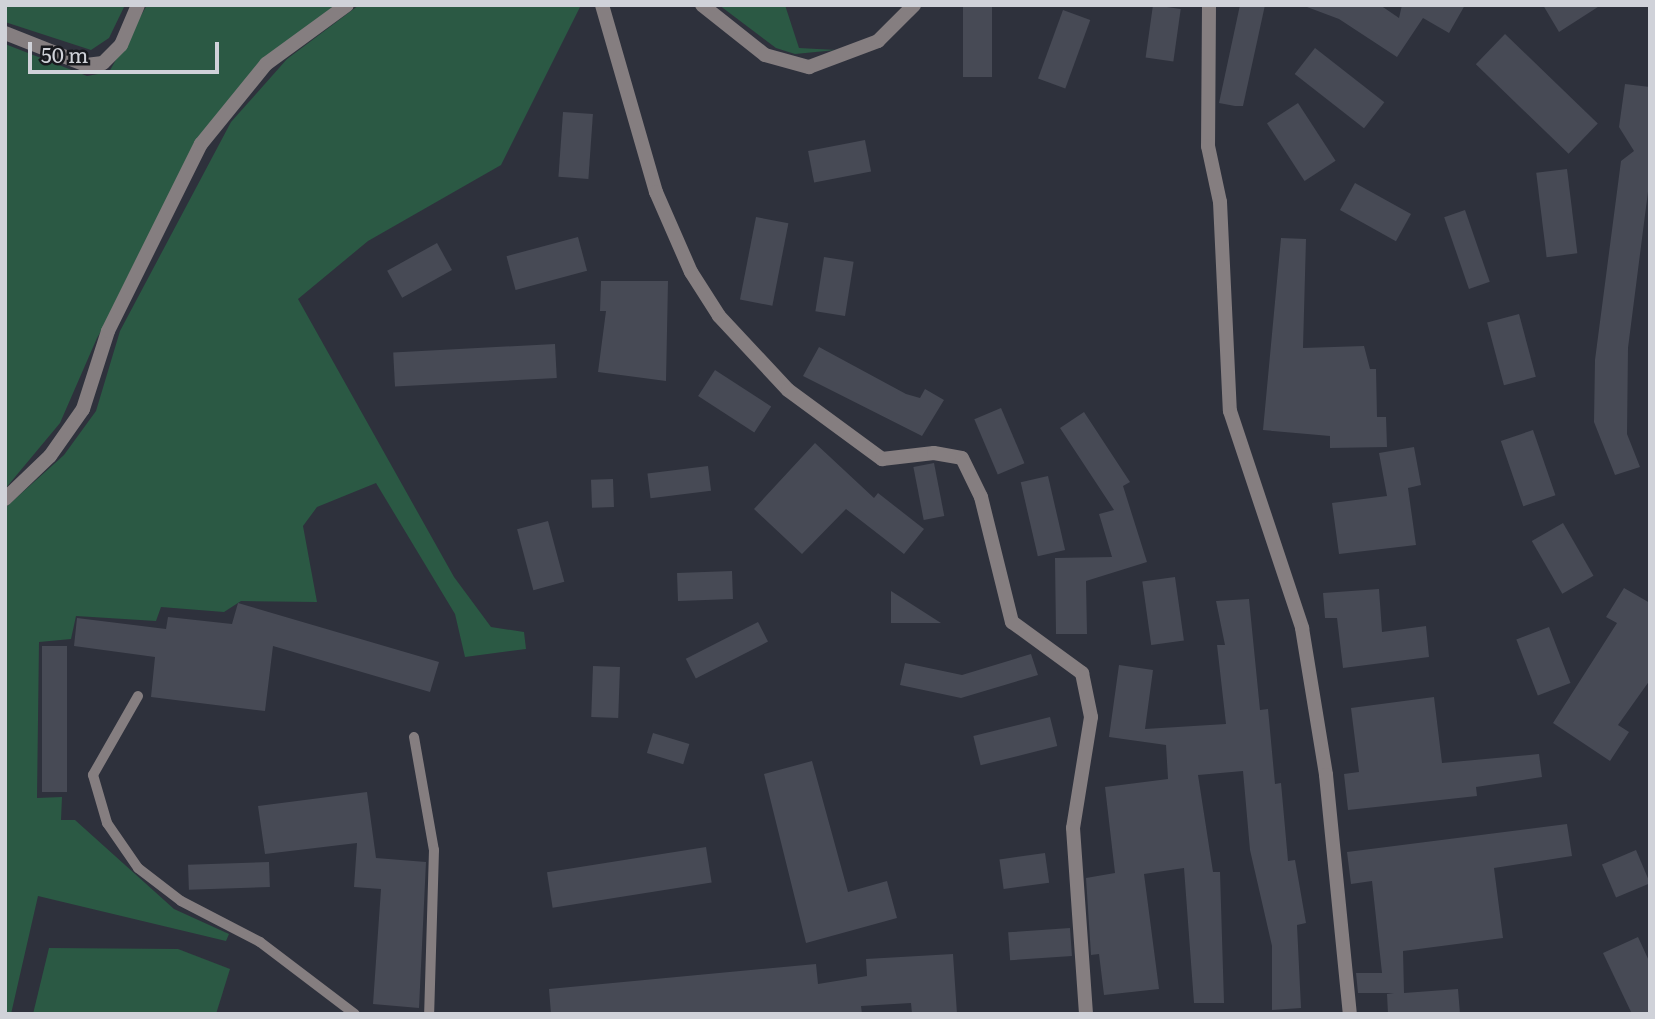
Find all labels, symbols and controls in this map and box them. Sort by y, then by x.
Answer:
scale bar [32,28,222,72]
text: 50 m [41,38,88,69]

